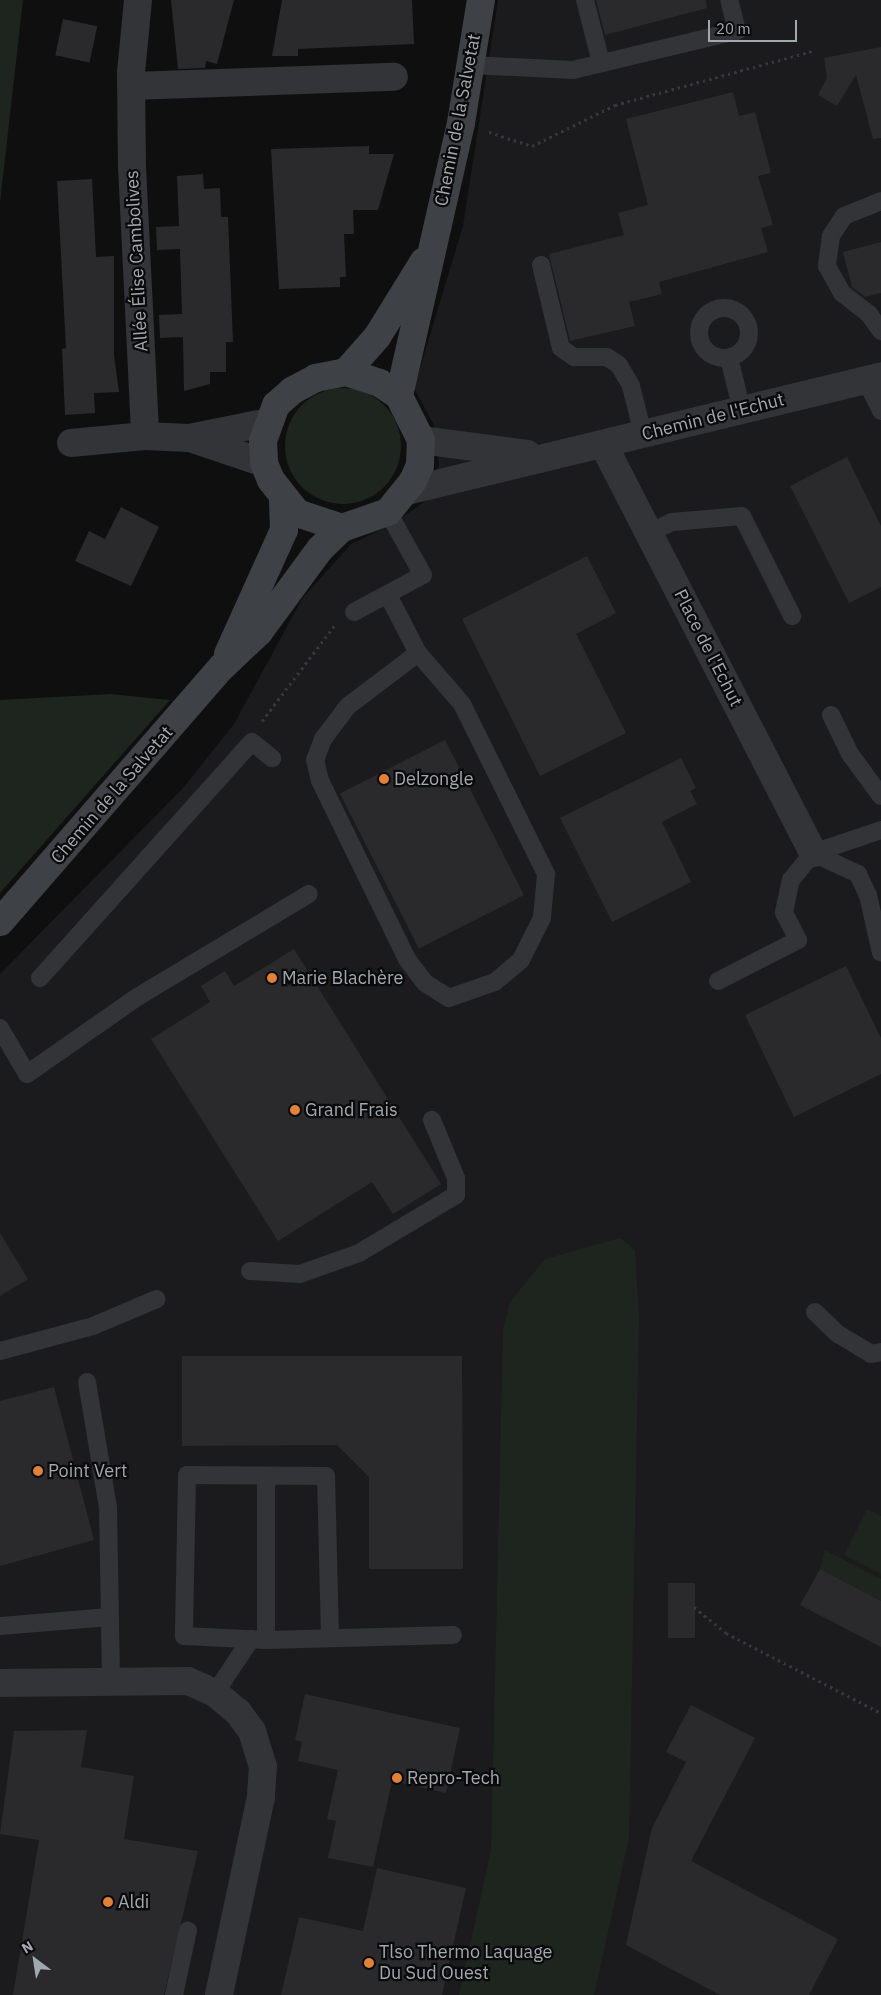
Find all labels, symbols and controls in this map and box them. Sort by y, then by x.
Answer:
scale bar [711,10,800,42]
text: 20 m [716,19,751,38]
street label: Chemin de la Salvetat [431,32,485,208]
street label: Allée Élise Cambolives [121,170,153,352]
street label: Chemin de l'Echut [640,389,786,445]
street label: Place de l'Echut [669,586,747,710]
street label: Chemin de la Salvetat [46,722,178,868]
place label: Delzongle [394,768,474,790]
marker: Delzongle [378,773,390,785]
place label: Marie Blachère [282,967,403,989]
marker: Marie Blachère [266,972,278,984]
place label: Grand Frais [305,1099,398,1121]
marker: Grand Frais [289,1104,301,1116]
place label: Point Vert [48,1460,127,1482]
marker: Point Vert [32,1465,44,1477]
place label: Repro-Tech [407,1767,500,1789]
marker: Repro-Tech [391,1772,403,1784]
place label: Aldi [118,1891,149,1913]
marker: Aldi [102,1896,114,1908]
north arrow [10,1935,60,1985]
text: N [18,1937,36,1957]
place label: Tlso Thermo Laquage Du Sud Ouest [379,1942,553,1985]
marker: Tlso Thermo Laquage Du Sud Ouest [363,1957,375,1969]

